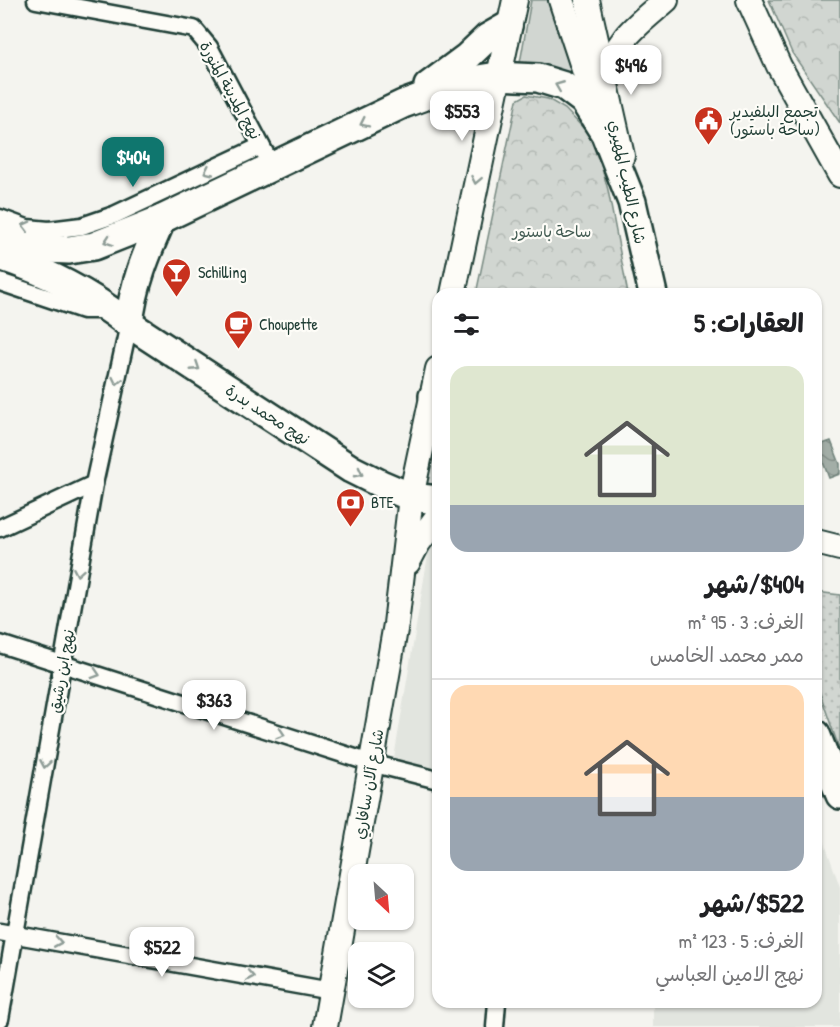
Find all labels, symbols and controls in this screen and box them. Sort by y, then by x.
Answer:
street label: نهج المدينة المنورة [195,37,267,143]
pin: $496 [595,45,667,96]
text: $496 [615,51,647,78]
one-way arrow [554,80,564,93]
pin: $553 [426,91,498,142]
text: $553 [444,97,480,124]
place label: تجمع البلفيدير (ساحة باستور) [728,100,820,140]
public building icon: تجمع البلفيدير (ساحة باستور) [693,104,725,146]
one-way arrow [359,116,370,127]
street label: شارع الطيب المهيري [603,118,652,246]
pin: $404 [97,137,169,188]
text: $404 [116,143,150,170]
one-way arrow [204,164,215,176]
one-way arrow [470,175,483,185]
park label: ساحة باستور [511,220,591,242]
one-way arrow [21,221,31,234]
one-way arrow [103,234,114,246]
bar icon: Schilling [161,256,193,298]
place label: Schilling [198,261,247,283]
text: العقارات: 5 [694,305,804,340]
cafe icon: Choupette [222,308,254,350]
icon: filters [450,308,483,341]
place label: Choupette [259,313,319,335]
one-way arrow [189,360,200,371]
one-way arrow [111,376,124,386]
street label: نهج محمد بدرة [221,378,315,450]
icon: home [573,405,681,513]
one-way arrow [353,466,364,477]
bank icon: BTE [334,486,366,528]
place label: BTE [371,491,394,513]
text: $404/شهر [705,566,804,601]
one-way arrow [73,568,85,577]
text: الغرف: 3 · 95 m² [688,608,804,635]
street label: نهج ابن رشيق [43,627,79,715]
text: ممر محمد الخامس [650,641,804,668]
one-way arrow [90,667,101,680]
pin: $363 [178,680,250,731]
text: $363 [196,686,232,713]
icon: home [573,724,681,832]
one-way arrow [275,727,286,740]
street label: شارع آلان سافاري [347,727,390,841]
one-way arrow [39,760,51,769]
north arrow [348,864,414,930]
map controls [348,864,414,1008]
text: $522/شهر [701,885,804,920]
pin: $522 [126,927,198,978]
text: الغرف: 5 · 123 m² [679,927,804,954]
text: $522 [143,933,181,960]
one-way arrow [52,935,62,948]
button: layers [348,942,414,1008]
text: نهج الامين العباسي [655,960,804,987]
one-way arrow [244,969,254,982]

